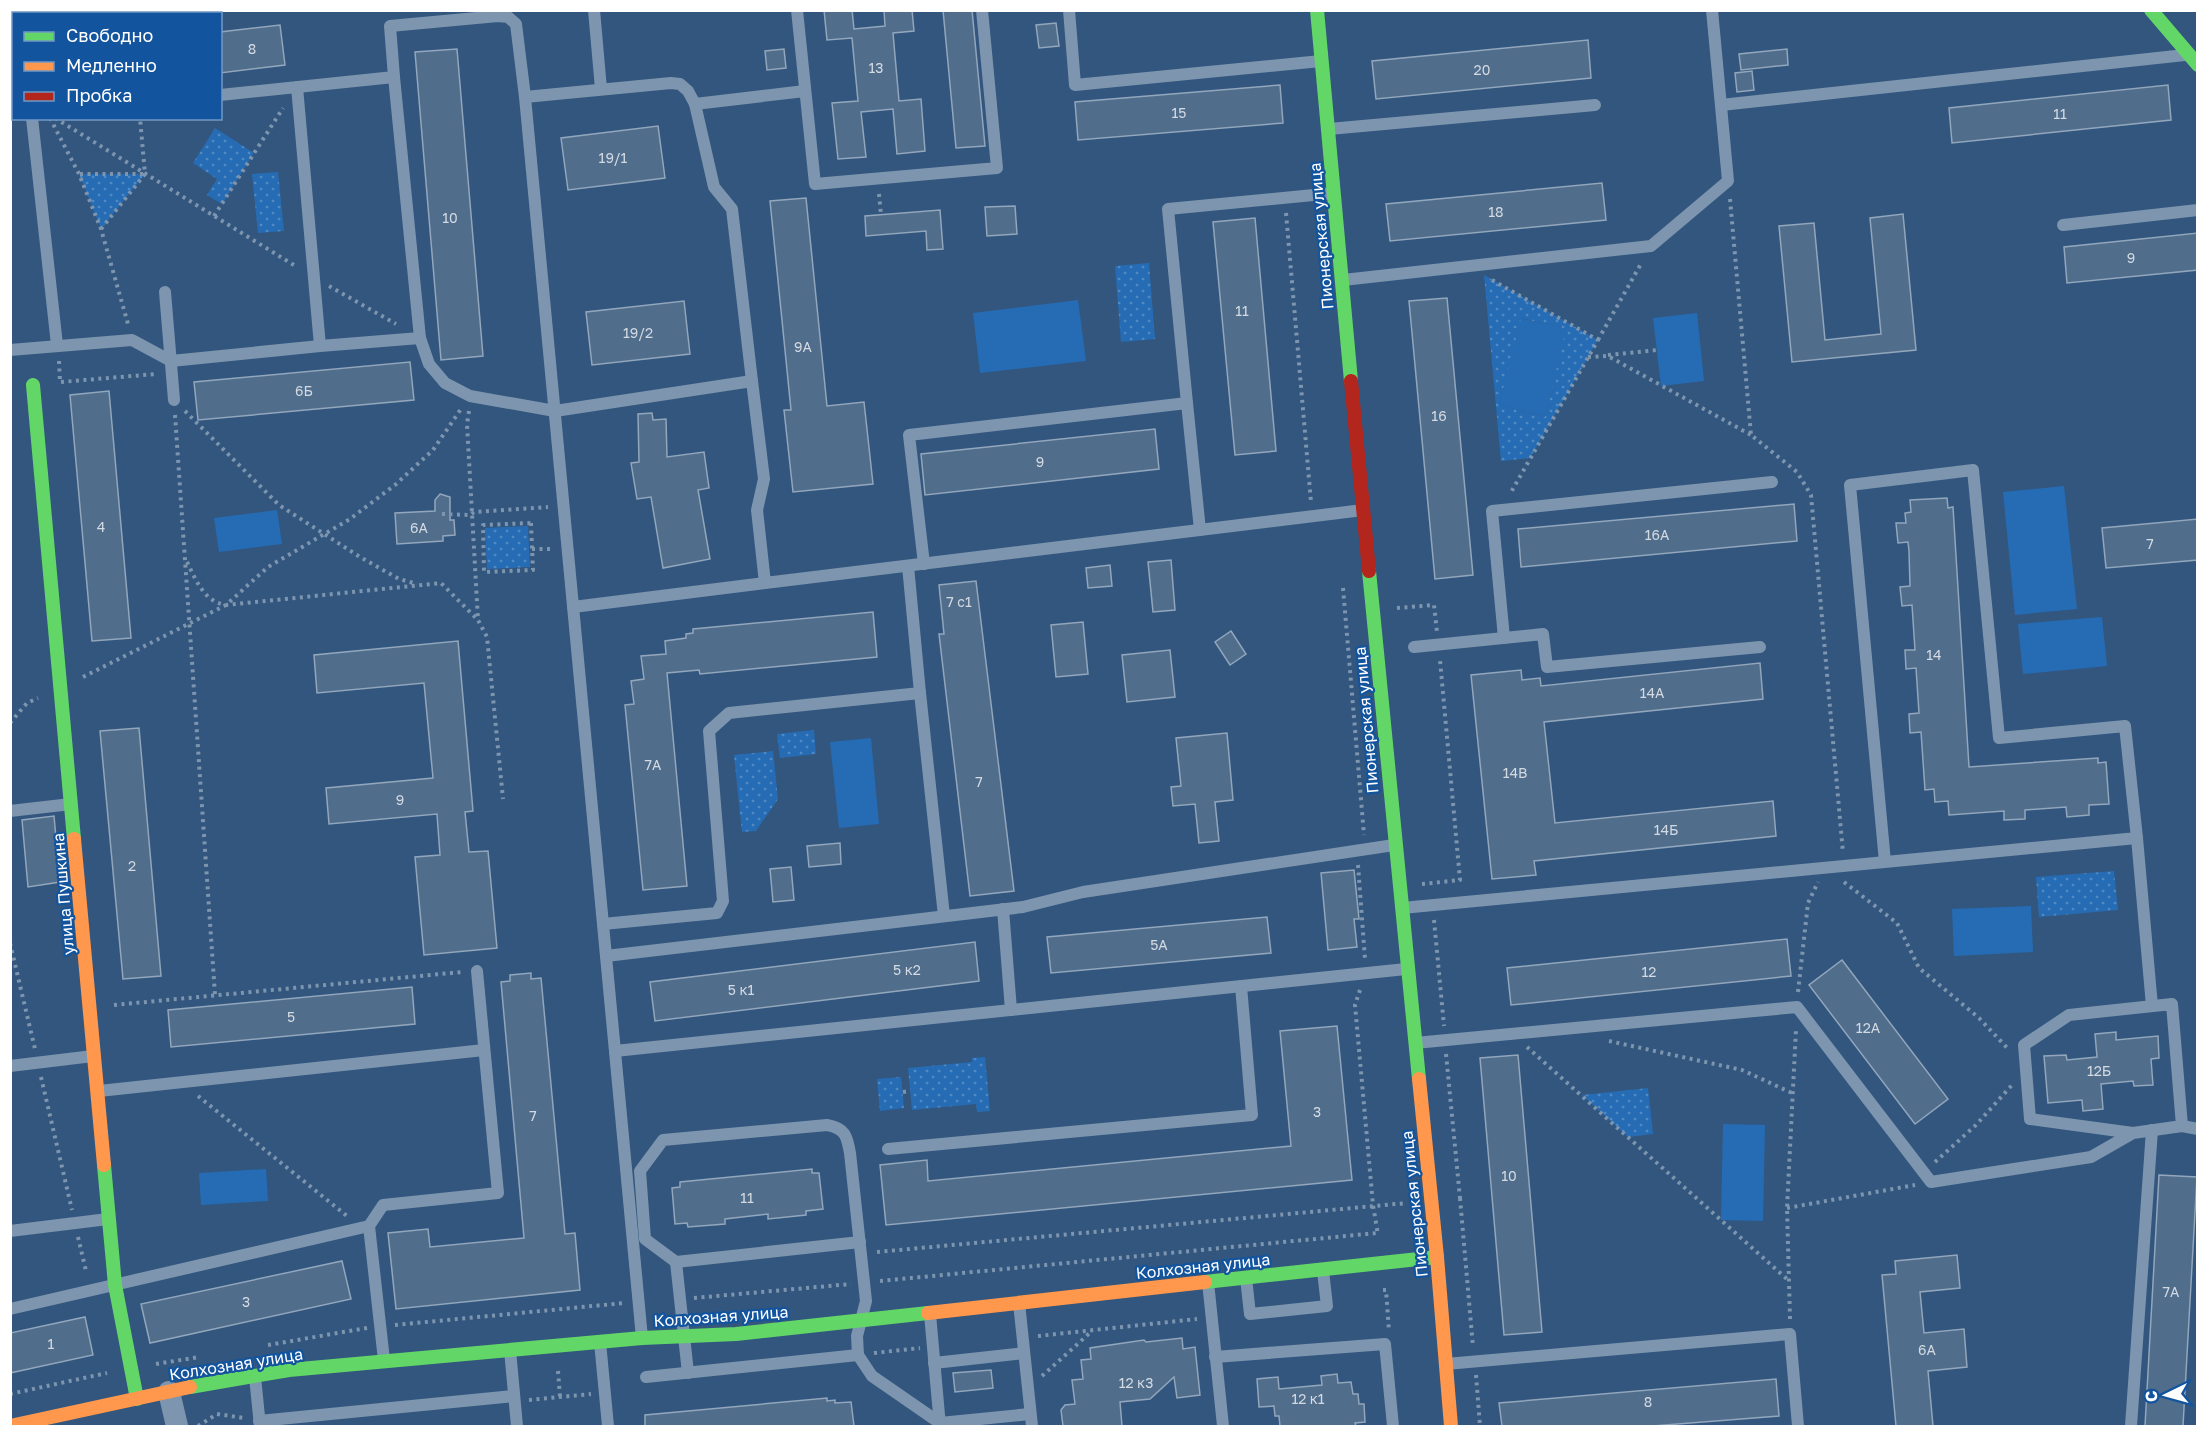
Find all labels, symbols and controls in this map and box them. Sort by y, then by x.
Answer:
legend [12,12,222,120]
text: Свободно [66,24,153,46]
house number: 8 [248,40,256,57]
text: Медленно [66,54,157,76]
house number: 13 [869,59,883,76]
house number: 20 [1474,61,1490,78]
text: Пробка [66,84,132,106]
house number: 15 [1172,104,1186,121]
house number: 11 [2053,105,2067,122]
house number: 19/1 [599,149,628,166]
street label: Пионерская улица [1305,162,1337,310]
house number: 18 [1488,203,1504,220]
house number: 10 [442,209,458,226]
house number: 9 [2127,249,2135,266]
house number: 11 [1235,302,1249,319]
house number: 19/2 [623,324,653,341]
house number: 9А [794,338,813,355]
house number: 6Б [295,382,313,399]
house number: 16 [1431,407,1447,424]
house number: 9 [1036,453,1044,470]
house number: 4 [97,518,105,535]
house number: 6А [410,519,429,536]
house number: 16А [1645,526,1670,543]
house number: 7 [2146,535,2154,552]
house number: 7 с1 [946,593,972,610]
street label: Пионерская улица [1350,646,1382,794]
house number: 14 [1926,646,1942,663]
house number: 14А [1640,684,1665,701]
house number: 7А [645,756,662,773]
house number: 14В [1503,764,1527,781]
house number: 7 [975,773,983,790]
house number: 9 [396,791,404,808]
house number: 14Б [1654,821,1678,838]
street label: улица Пушкина [48,832,78,956]
house number: 2 [128,857,136,874]
house number: 5А [1150,936,1168,953]
house number: 5 к2 [893,961,921,978]
house number: 12 [1642,963,1656,980]
house number: 5 к1 [728,981,754,998]
house number: 5 [287,1008,295,1025]
house number: 12А [1856,1019,1881,1036]
house number: 12Б [2087,1062,2111,1079]
house number: 3 [1313,1103,1321,1120]
house number: 7 [529,1107,537,1124]
street label: Пионерская улица [1396,1130,1432,1278]
house number: 10 [1501,1167,1517,1184]
house number: 11 [740,1189,754,1206]
street label: Колхозная улица [1135,1249,1271,1283]
house number: 7А [2163,1283,2180,1300]
house number: 3 [242,1293,250,1310]
street label: Колхозная улица [653,1301,789,1331]
house number: 1 [48,1335,55,1352]
house number: 6А [1918,1341,1937,1358]
street label: Колхозная улица [168,1344,304,1384]
north arrow [2136,1365,2196,1425]
house number: 12 к3 [1119,1374,1153,1391]
house number: 12 к1 [1291,1390,1325,1407]
text: С [2141,1390,2162,1403]
house number: 8 [1644,1393,1652,1410]

